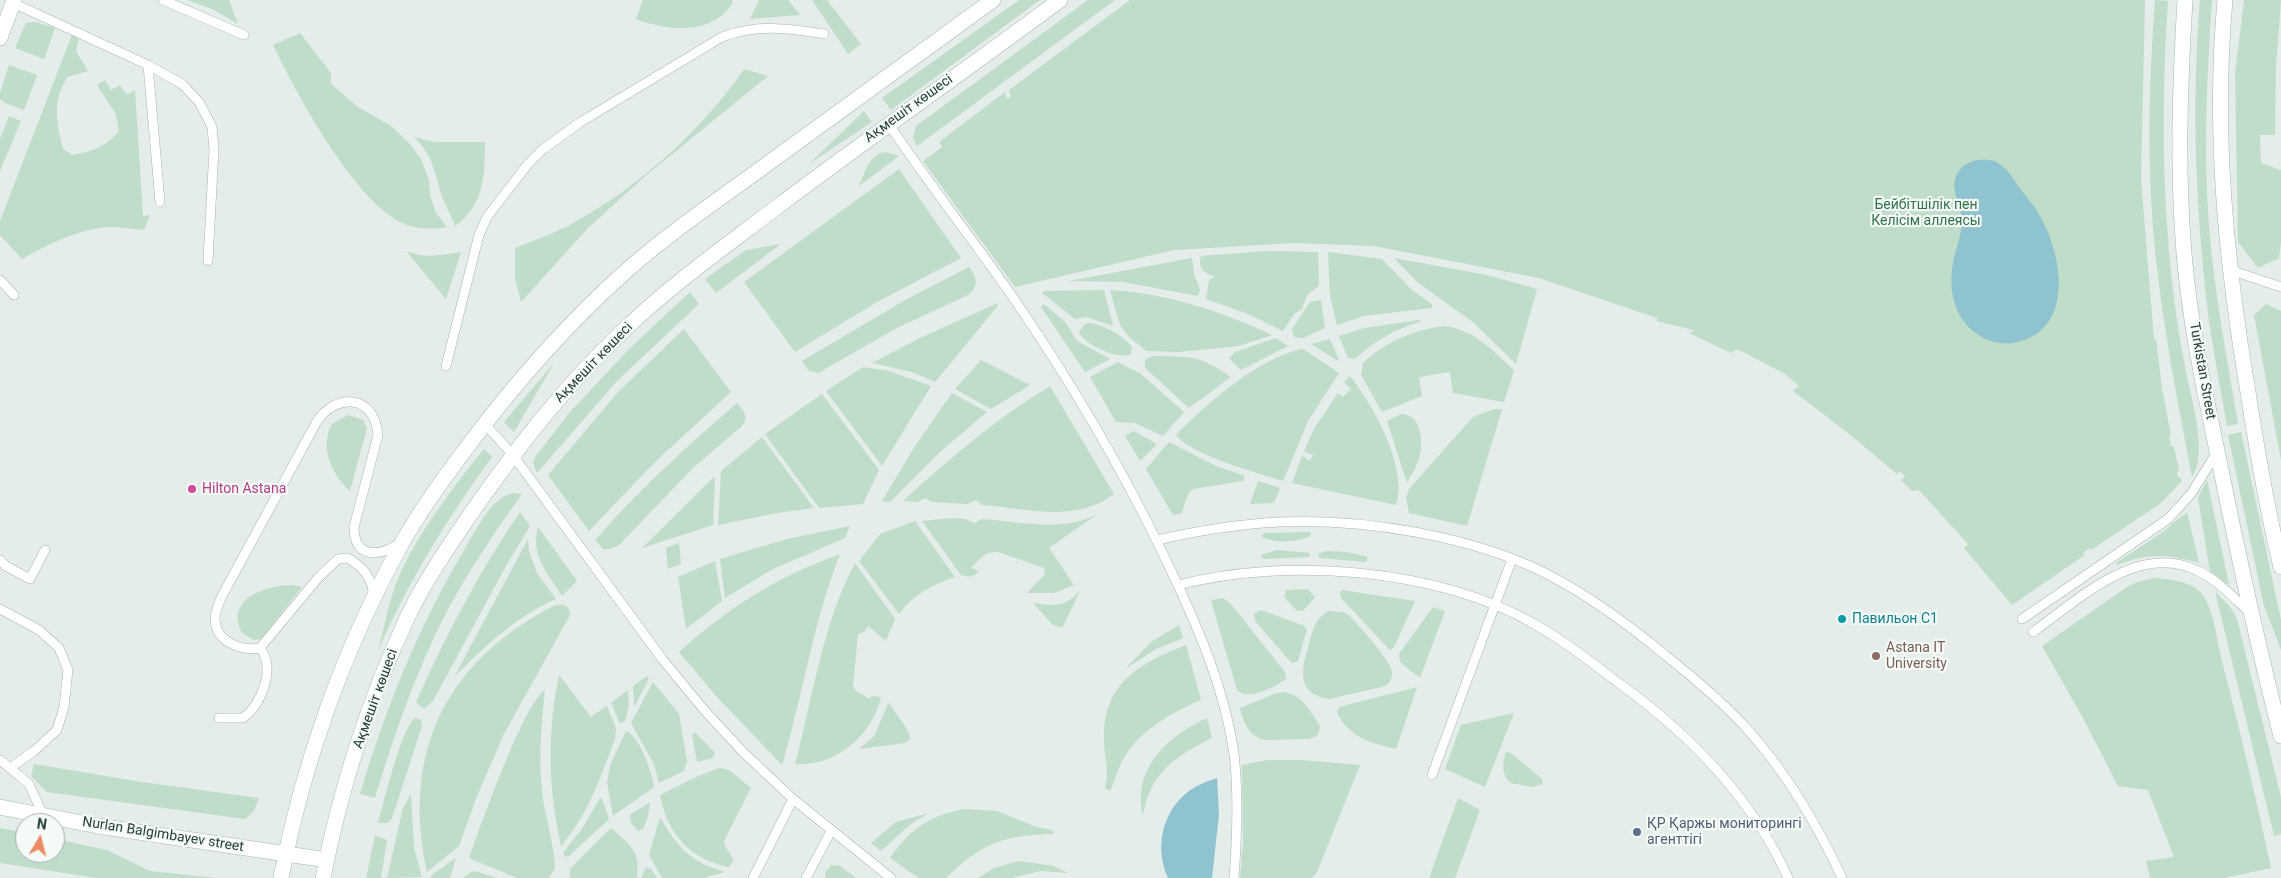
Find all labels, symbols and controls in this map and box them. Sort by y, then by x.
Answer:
street label: Ақмешіт көшесі [862,71,956,147]
park label: Бейбітшілік пен Келісім аллеясы [1871,197,1981,230]
street label: Ақмешіт көшесі [551,319,637,407]
street label: Turkistan Street [2185,321,2219,421]
place label: Hilton Astana [202,481,286,497]
marker: Hilton Astana [186,483,198,495]
place label: Павильон С1 [1852,611,1938,627]
marker: Павильон С1 [1836,613,1848,625]
place label: Astana IT University [1886,640,1947,672]
street label: Ақмешіт көшесі [350,647,402,751]
marker: Astana IT University [1870,650,1882,662]
north arrow [15,813,65,863]
street label: Nurlan Balgimbayev street [81,814,245,856]
text: N [36,816,48,833]
place label: ҚР Қаржы мониторингі агенттігі [1647,816,1802,849]
marker: ҚР Қаржы мониторингі агенттігі [1631,826,1643,838]

